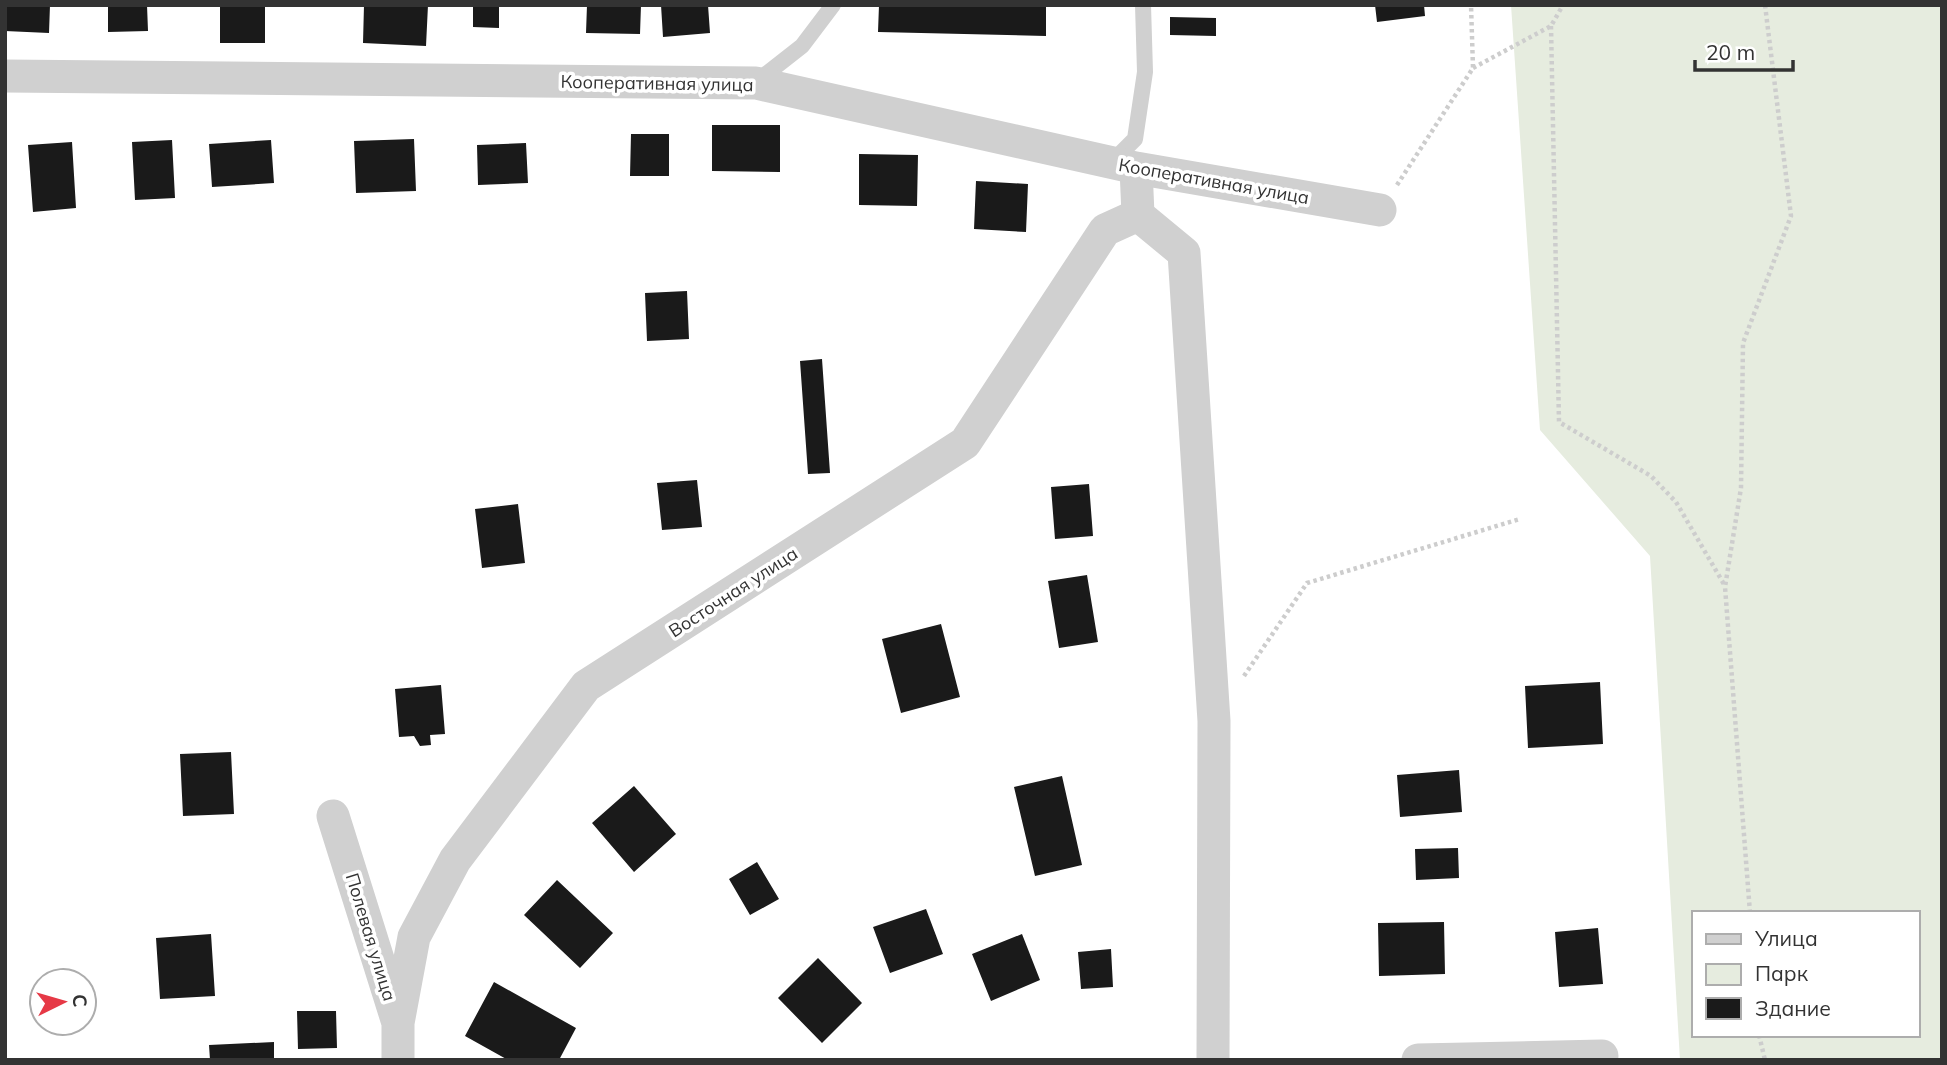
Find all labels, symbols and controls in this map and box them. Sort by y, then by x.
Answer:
scale bar [1695,28,1793,72]
text: 20 m [1706,39,1755,65]
street label: Кооперативная улица [560,70,754,96]
street label: Кооперативная улица [1117,153,1311,209]
street label: Восточная улица [664,542,802,642]
street label: Полевая улица [341,870,401,1004]
legend [1692,911,1919,1037]
text: Улица [1754,925,1818,951]
text: Парк [1755,960,1809,986]
north arrow [28,967,98,1037]
text: С [67,993,92,1008]
text: Здание [1755,995,1831,1021]

